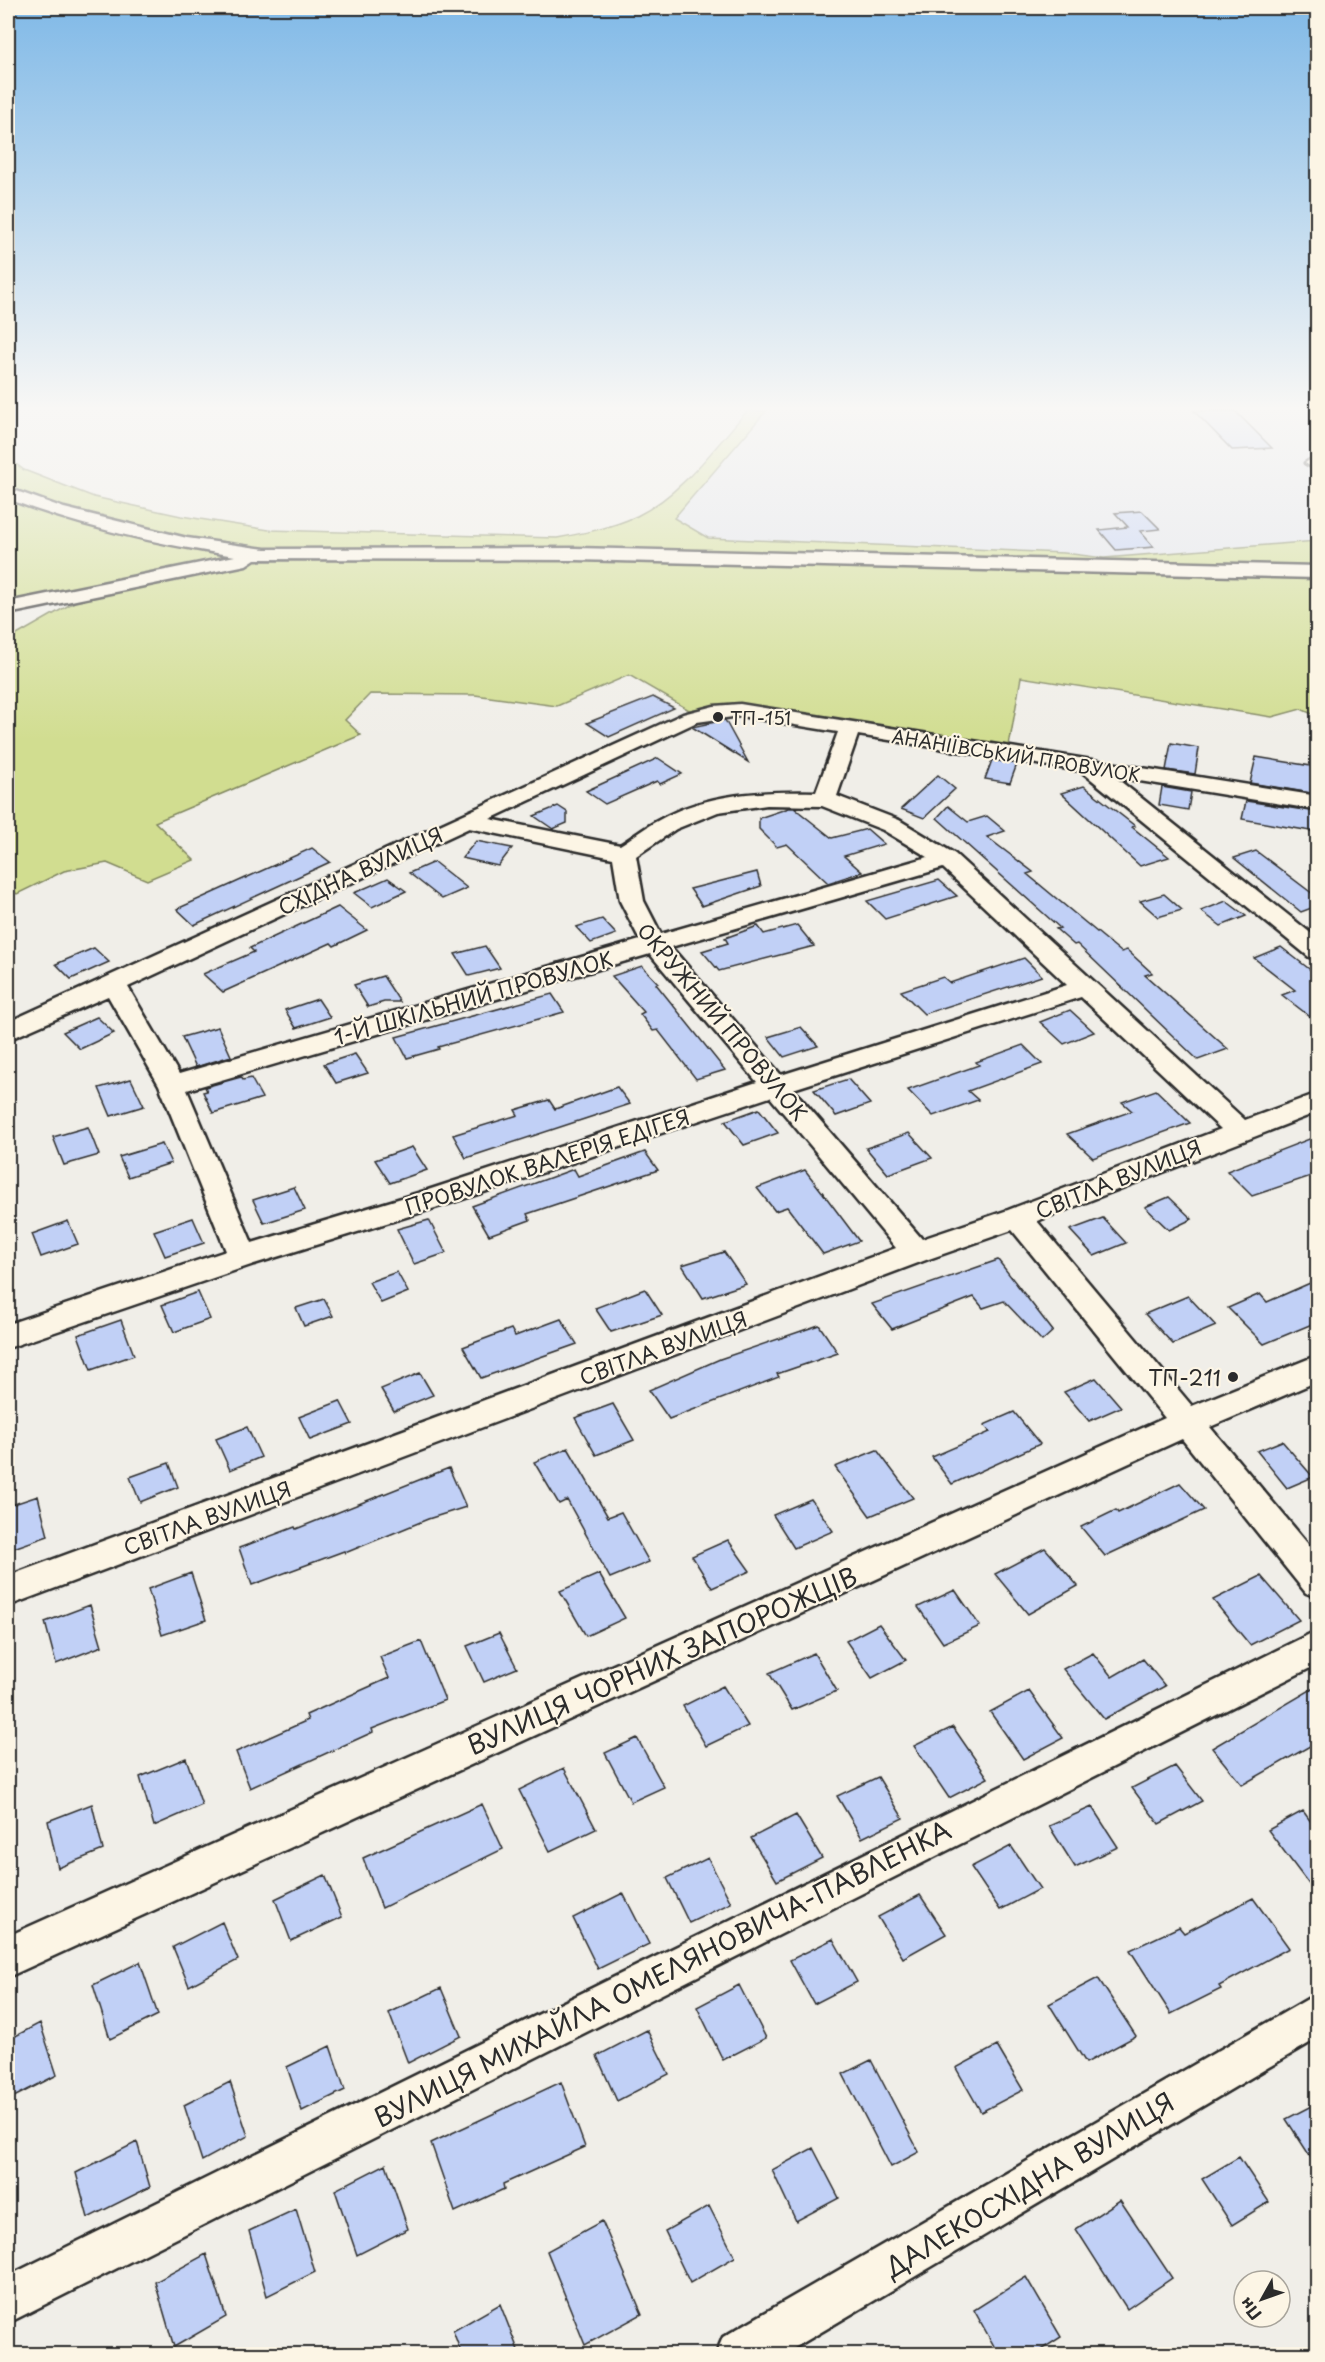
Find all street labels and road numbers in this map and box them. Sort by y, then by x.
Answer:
street label: АНАНІЇВСЬКИЙ ПРОВУЛОК [890,722,1142,788]
street label: СХІДНА ВУЛИЦЯ [272,818,448,922]
street label: ОКРУЖНИЙ ПРОВУЛОК [630,915,816,1127]
street label: 1-Й ШКІЛЬНИЙ ПРОВУЛОК [330,942,616,1052]
street label: ПРОВУЛОК ВАЛЕРІЯ ЕДІГЕЯ [400,1100,694,1222]
street label: СВІТЛА ВУЛИЦЯ [1030,1130,1206,1226]
street label: СВІТЛА ВУЛИЦЯ [575,1302,751,1392]
street label: СВІТЛА ВУЛИЦЯ [119,1472,295,1562]
street label: ВУЛИЦЯ ЧОРНИХ ЗАПОРОЖЦІВ [461,1556,863,1764]
street label: ВУЛИЦЯ МИХАЙЛА ОМЕЛЯНОВИЧА-ПАВЛЕНКА [367,1810,957,2136]
street label: ДАЛЕКОСХІДНА ВУЛИЦЯ [876,2082,1181,2287]

